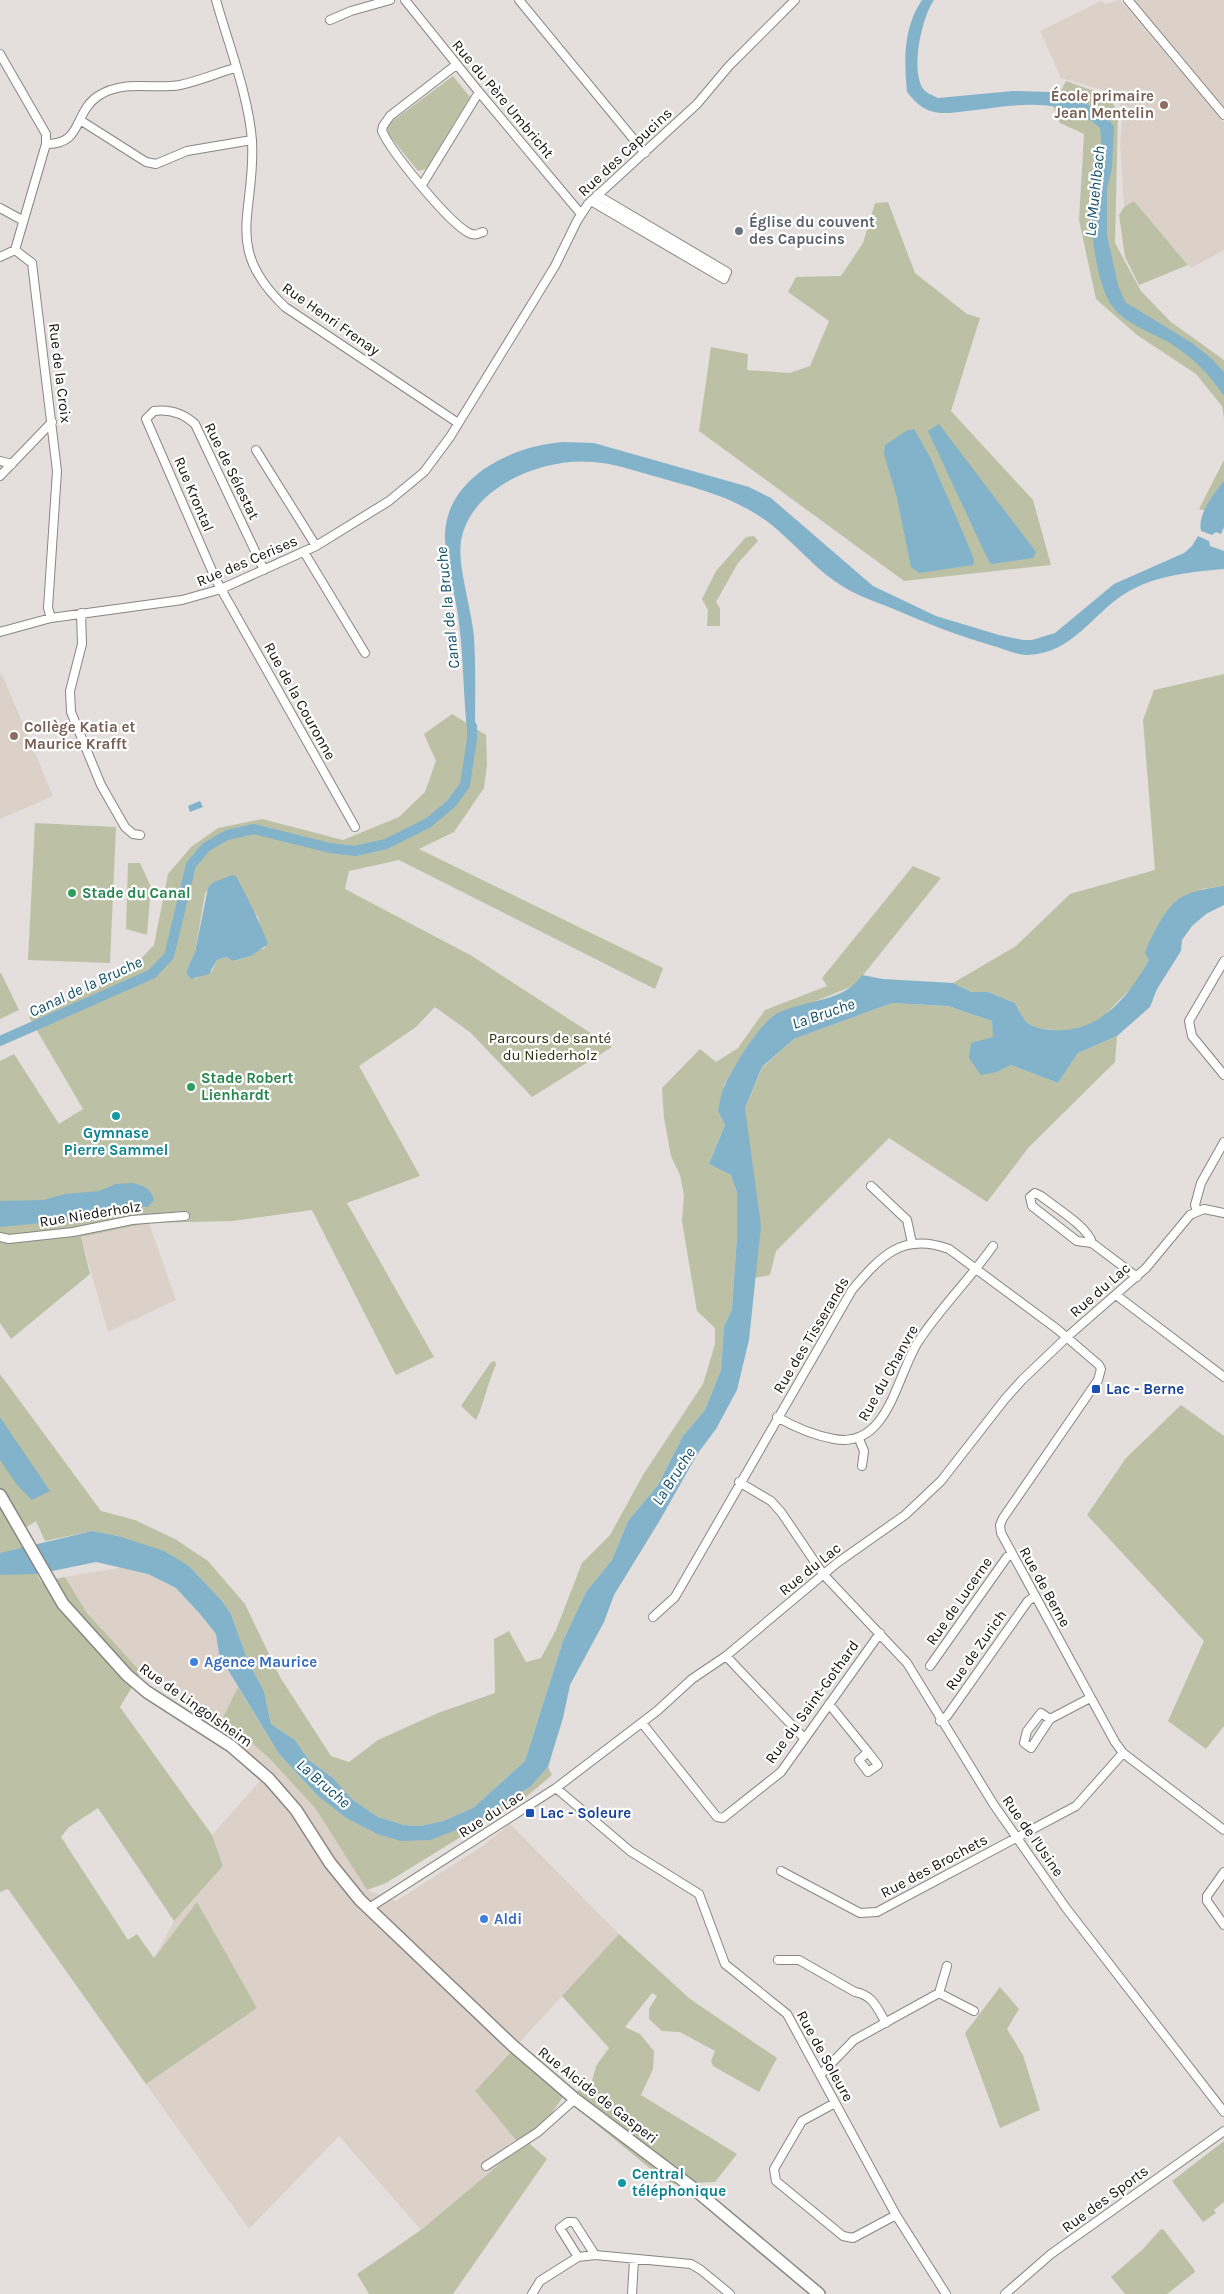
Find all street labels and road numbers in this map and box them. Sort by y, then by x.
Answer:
street label: Rue du Père Umbricht [448,36,558,162]
street label: Rue des Capucins [574,104,676,200]
street label: Rue Henri Frenay [279,279,383,359]
street label: Rue de la Croix [45,322,75,424]
street label: Rue de Sélestat [201,420,263,523]
street label: Rue Krontal [170,454,218,534]
street label: Rue des Cerises [194,532,300,590]
street label: Rue de la Couronne [260,639,340,763]
street label: Rue Niederholz [38,1197,142,1231]
street label: Rue du Lac [1066,1259,1134,1321]
street label: Rue des Tisserands [769,1274,853,1396]
street label: Rue du Chanvre [854,1322,922,1424]
street label: Rue du Lac [776,1539,844,1599]
street label: Rue de Berne [1016,1544,1074,1630]
street label: Rue de Lucerne [922,1553,996,1649]
street label: Rue de Zurich [942,1606,1010,1694]
street label: Rue du Saint-Gothard [761,1637,863,1767]
street label: Rue de Lingolsheim [136,1659,256,1751]
street label: Rue du Lac [455,1786,527,1842]
street label: Rue de l'Usine [998,1792,1068,1880]
street label: Rue des Brochets [877,1830,991,1902]
street label: Rue de Soleure [793,2007,857,2105]
street label: Rue Alcide de Gasperi [535,2043,661,2147]
street label: Rue des Sports [1058,2162,1152,2236]

